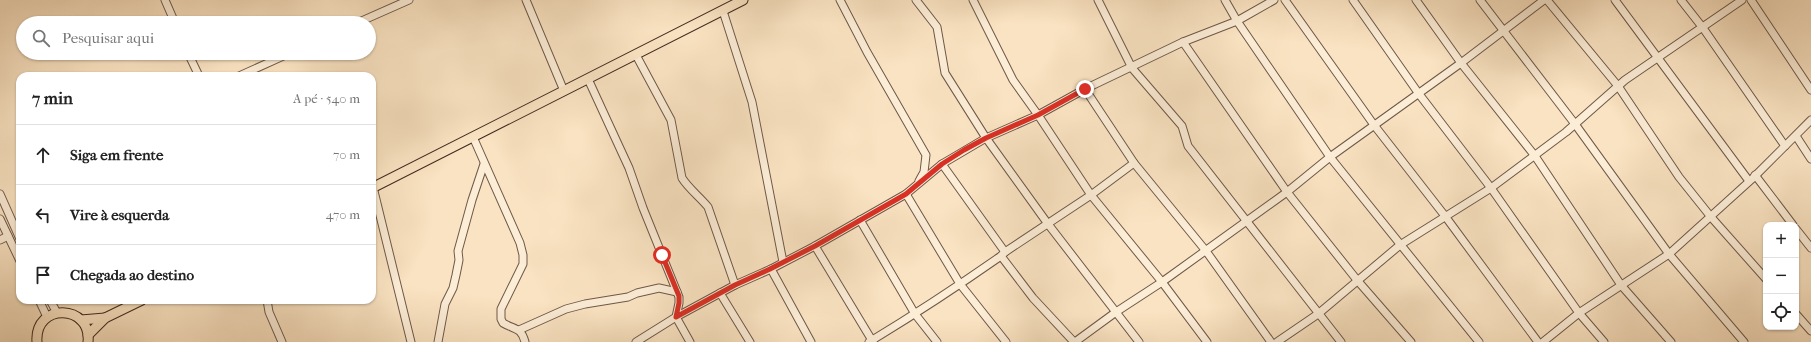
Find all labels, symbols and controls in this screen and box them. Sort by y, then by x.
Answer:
search box [16,16,376,60]
icon: search [30,27,52,49]
text: Pesquisar aqui [62,29,154,47]
route end [1076,80,1094,98]
text: 7 min [32,88,73,108]
text: A pé · 540 m [293,91,360,106]
icon: ahead [32,144,54,166]
text: Siga em frente [70,146,163,164]
text: 70 m [333,147,360,162]
icon: left [32,204,54,226]
text: Vire à esquerda [70,206,169,224]
text: 470 m [326,207,360,222]
map controls [1763,222,1799,330]
button: + [1763,222,1799,258]
route start [653,246,671,264]
button: − [1763,258,1799,294]
icon: arrive [32,264,54,286]
text: Chegada ao destino [70,266,194,284]
button: locate [1763,294,1799,330]

